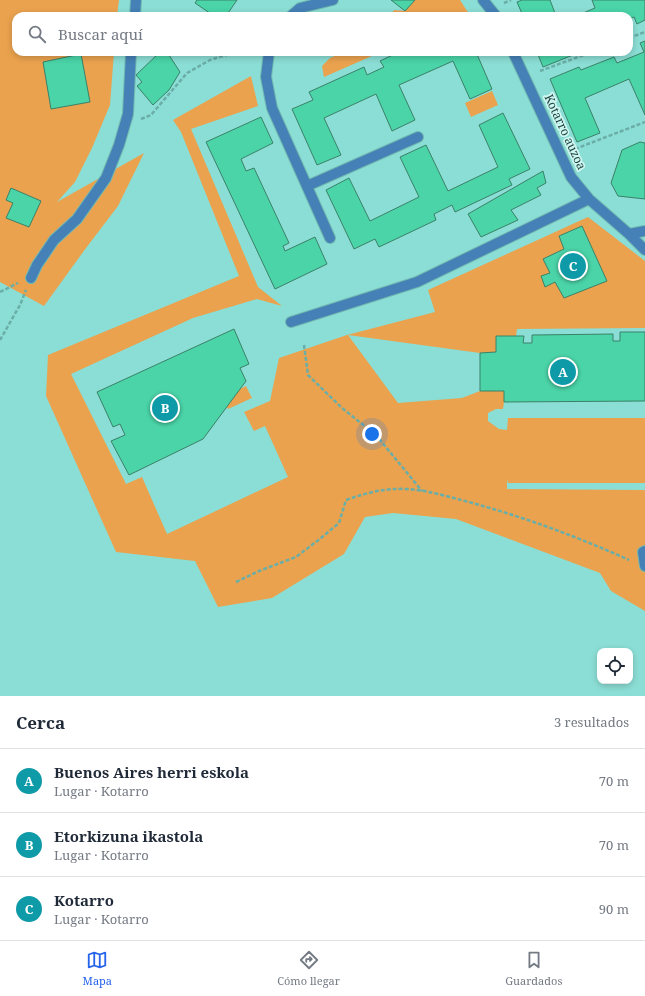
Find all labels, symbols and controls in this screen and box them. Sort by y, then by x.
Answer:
search box [12,12,633,56]
icon: search [26,23,48,45]
text: Buscar aquí [58,24,143,44]
street label: Kotarro auzoa [541,91,591,173]
pin: C [560,251,586,281]
pin: A [550,357,576,387]
pin: B [152,393,178,423]
your location [362,424,382,444]
map controls [597,648,633,684]
button: locate [597,648,633,684]
text: Cerca [16,711,65,734]
text: 3 resultados [554,713,629,731]
text: Buenos Aires herri eskola [54,762,249,782]
text: A [24,772,34,790]
text: 70 m [599,772,629,790]
text: Lugar · Kotarro [54,782,149,800]
text: Etorkizuna ikastola [54,826,203,846]
text: B [25,836,33,854]
text: 70 m [599,836,629,854]
text: Lugar · Kotarro [54,846,149,864]
text: Kotarro [54,890,114,910]
text: C [25,900,33,918]
text: 90 m [599,900,629,918]
text: Lugar · Kotarro [54,910,149,928]
tab: Mapa [83,949,112,988]
tab: Cómo llegar [277,949,340,988]
tab: Guardados [505,949,562,988]

